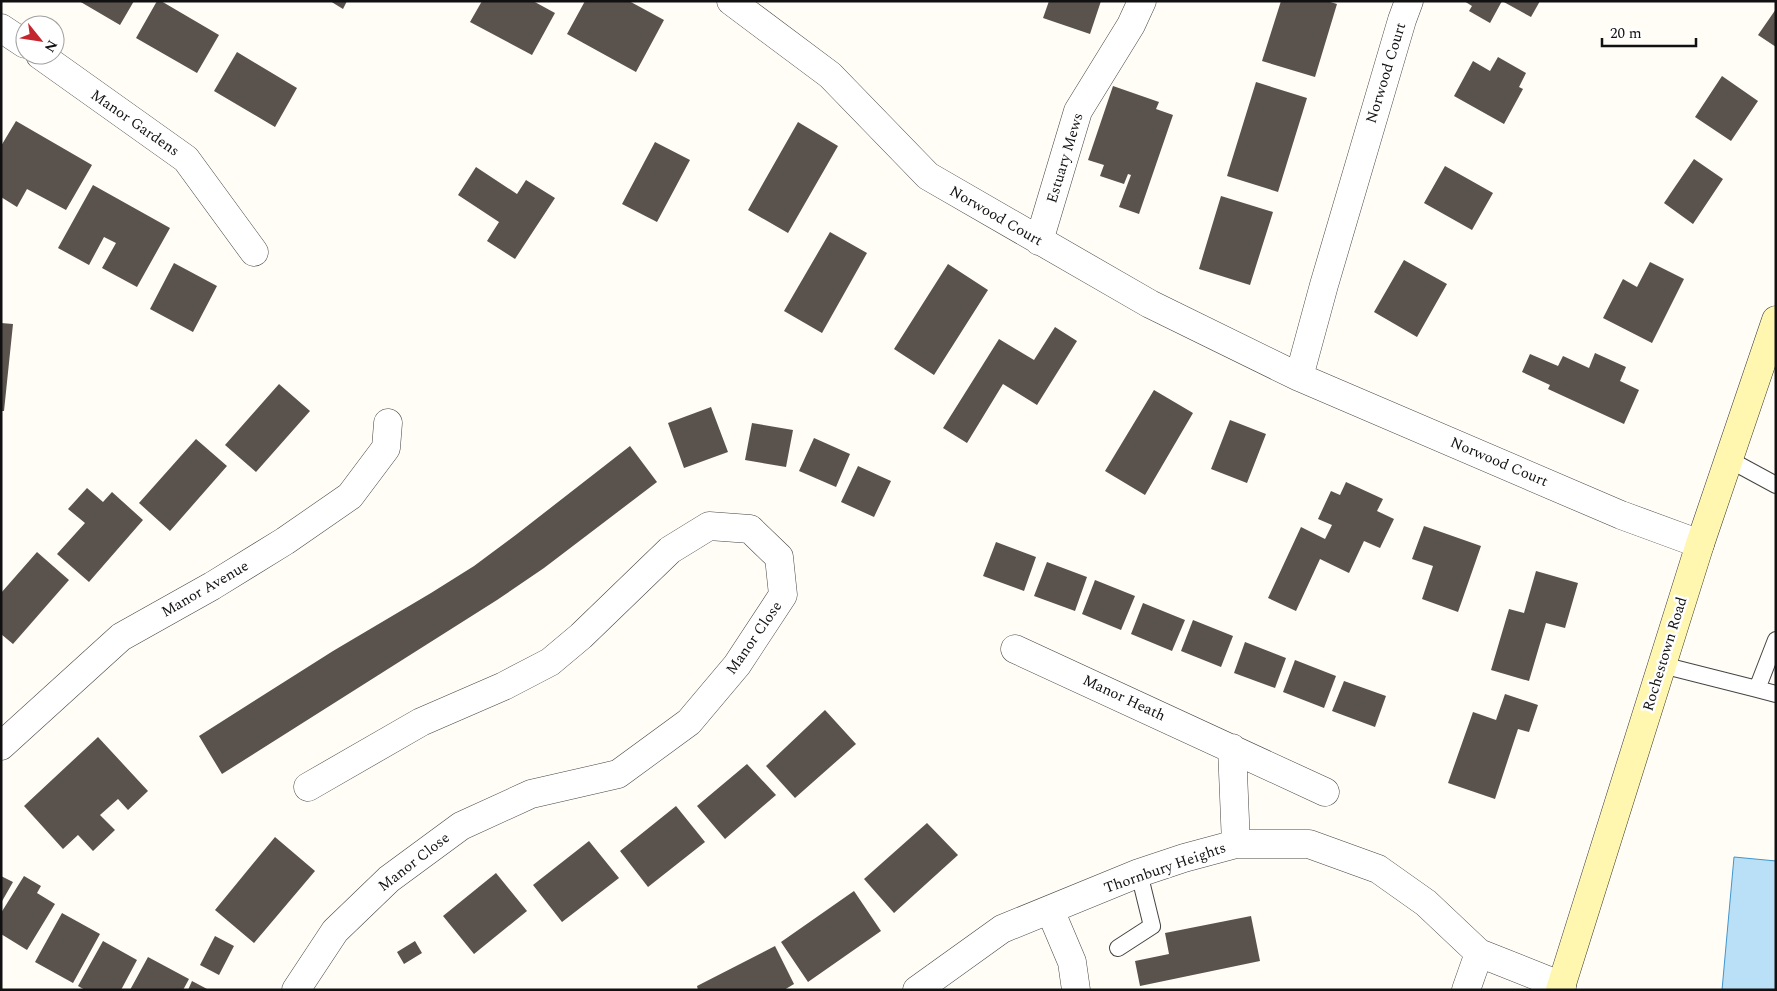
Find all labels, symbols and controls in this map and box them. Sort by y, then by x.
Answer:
north arrow [15,15,65,65]
scale bar [1602,15,1696,47]
street label: Norwood Court [1360,20,1412,126]
text: 20 m [1610,22,1642,45]
text: N [39,36,63,56]
street label: Manor Gardens [86,84,184,162]
street label: Estuary Mews [1040,110,1090,206]
street label: Norwood Court [945,180,1047,252]
street label: Norwood Court [1446,431,1552,493]
street label: Manor Avenue [157,555,253,623]
street label: Rochestown Road [1637,594,1693,714]
street label: Manor Close [720,596,788,680]
street label: Manor Heath [1079,669,1169,727]
street label: Manor Close [373,827,455,897]
street label: Thornbury Heights [1101,836,1229,900]

